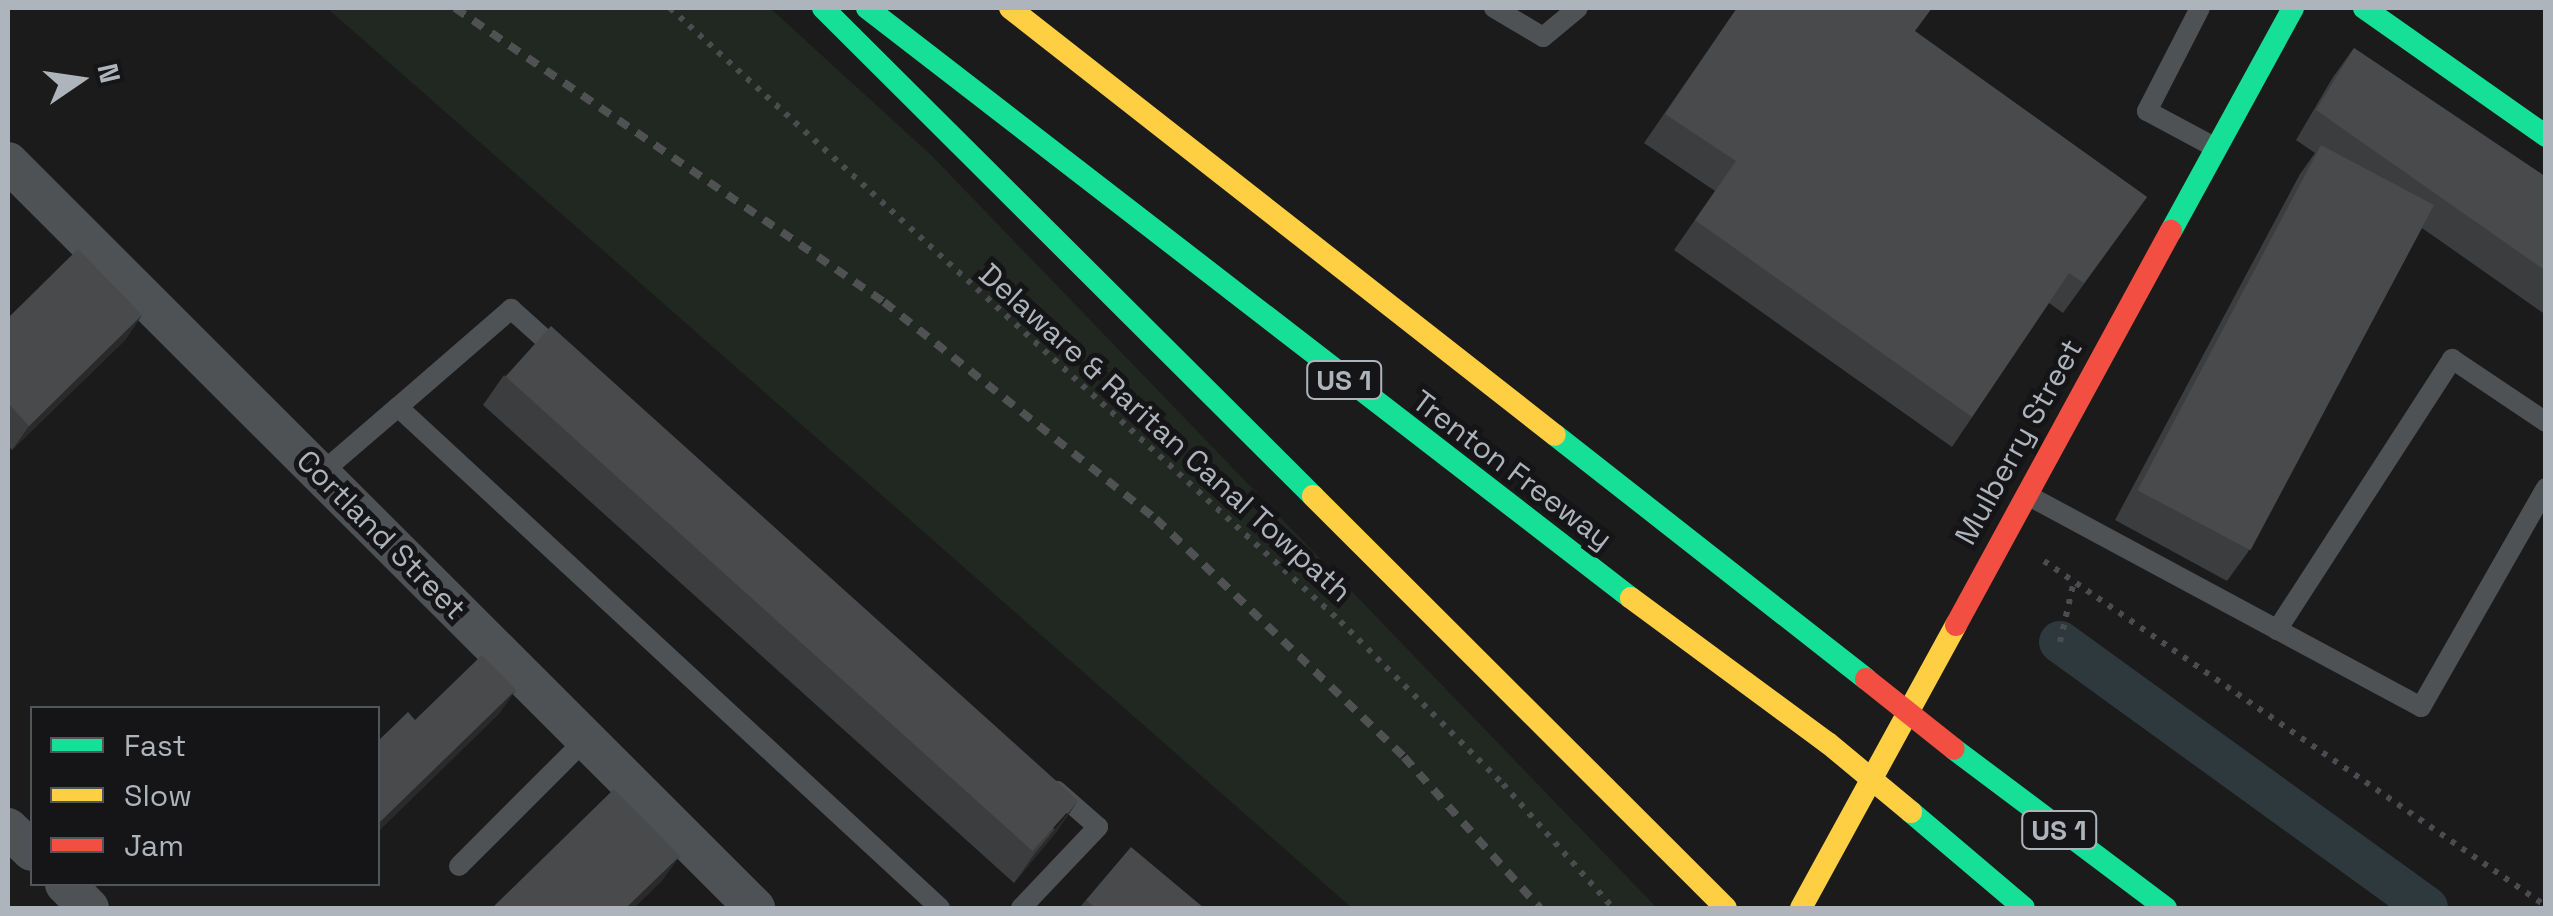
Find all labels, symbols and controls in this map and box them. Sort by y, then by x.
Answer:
north arrow [30,30,130,130]
text: N [90,60,129,86]
street label: Delaware & Raritan Canal Towpath [971,256,1359,610]
street label: Mulberry Street [1948,333,2090,551]
road number: US 1 [1304,357,1384,403]
street label: Trenton Freeway [1405,383,1619,557]
street label: Cortland Street [289,443,473,627]
legend [30,706,380,886]
text: Fast [124,726,186,765]
text: Slow [124,776,192,815]
road number: US 1 [2019,807,2099,853]
text: Jam [124,826,184,865]

